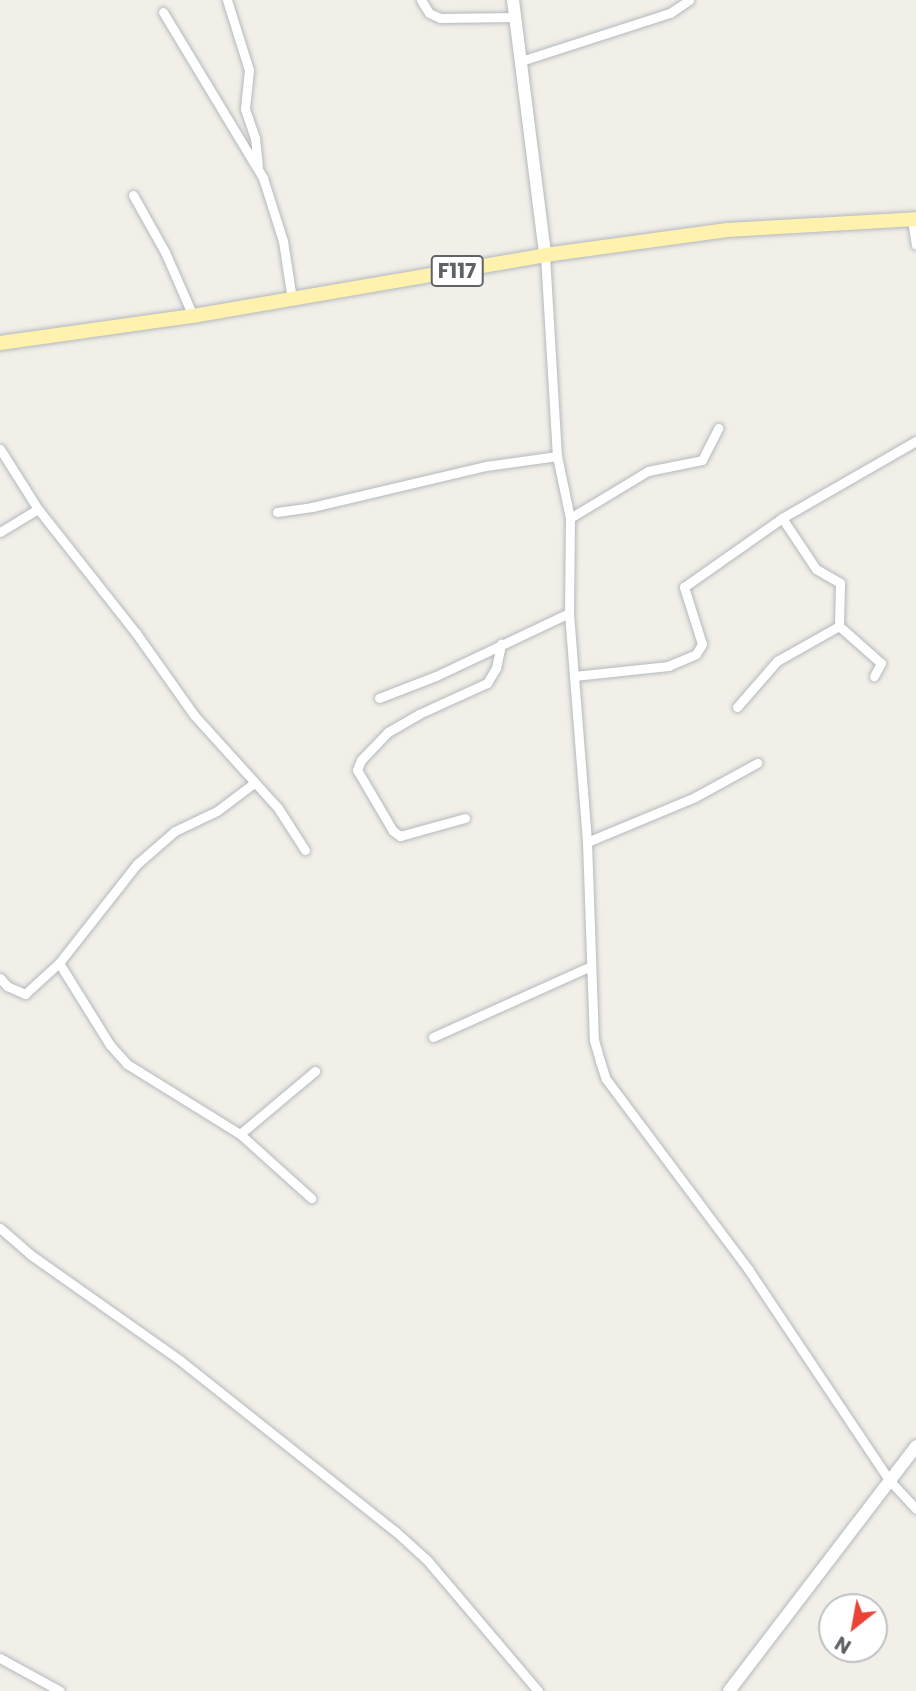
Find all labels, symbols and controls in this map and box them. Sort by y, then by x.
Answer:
road number: F117 [429,254,485,288]
north arrow [818,1593,888,1663]
text: N [830,1629,856,1660]

